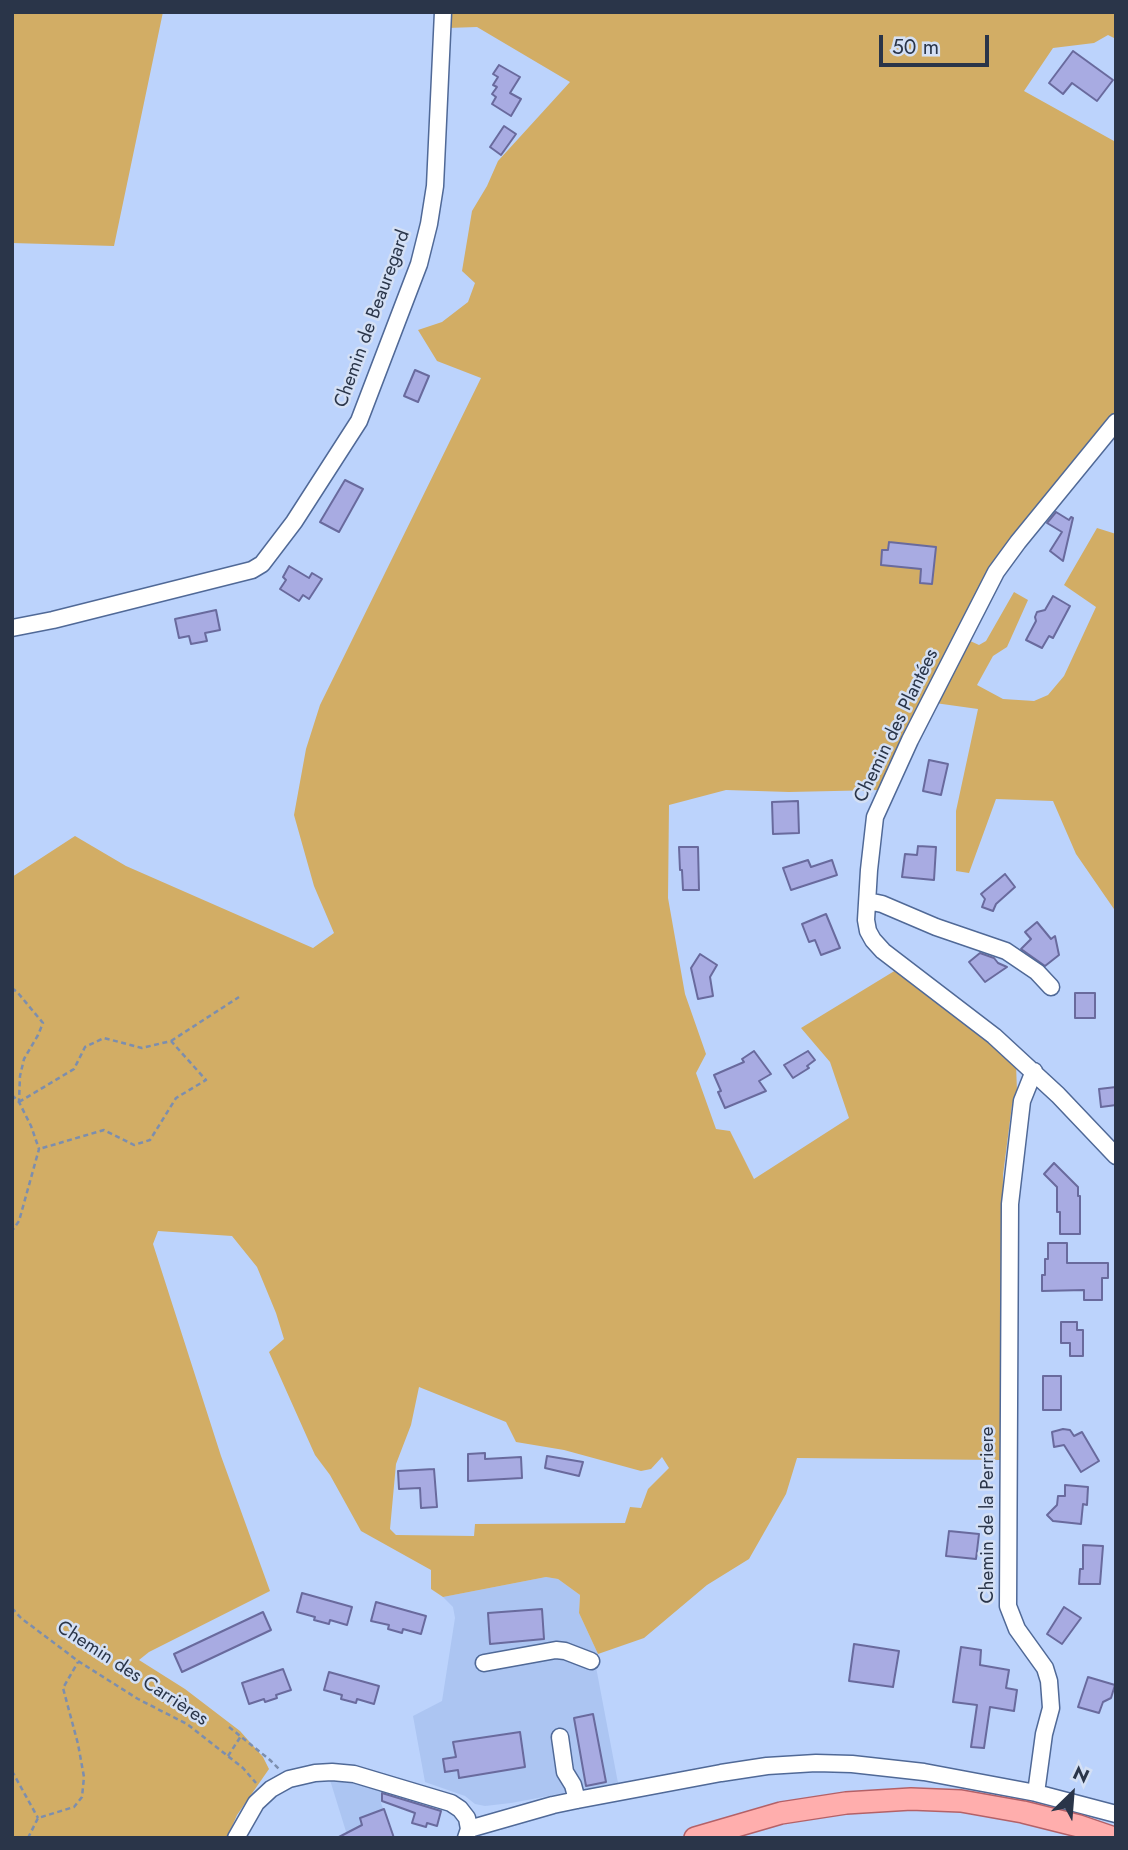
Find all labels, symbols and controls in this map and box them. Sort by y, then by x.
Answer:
scale bar [883,21,993,65]
text: 50 m [892,32,939,62]
street label: Chemin de Beauregard [330,227,416,411]
street label: Chemin des Plantées [850,646,944,806]
street label: Chemin de la Perriere [977,1426,999,1604]
street label: Chemin des Carrières [52,1617,212,1731]
north arrow [1037,1759,1107,1829]
text: N [1069,1759,1094,1790]

